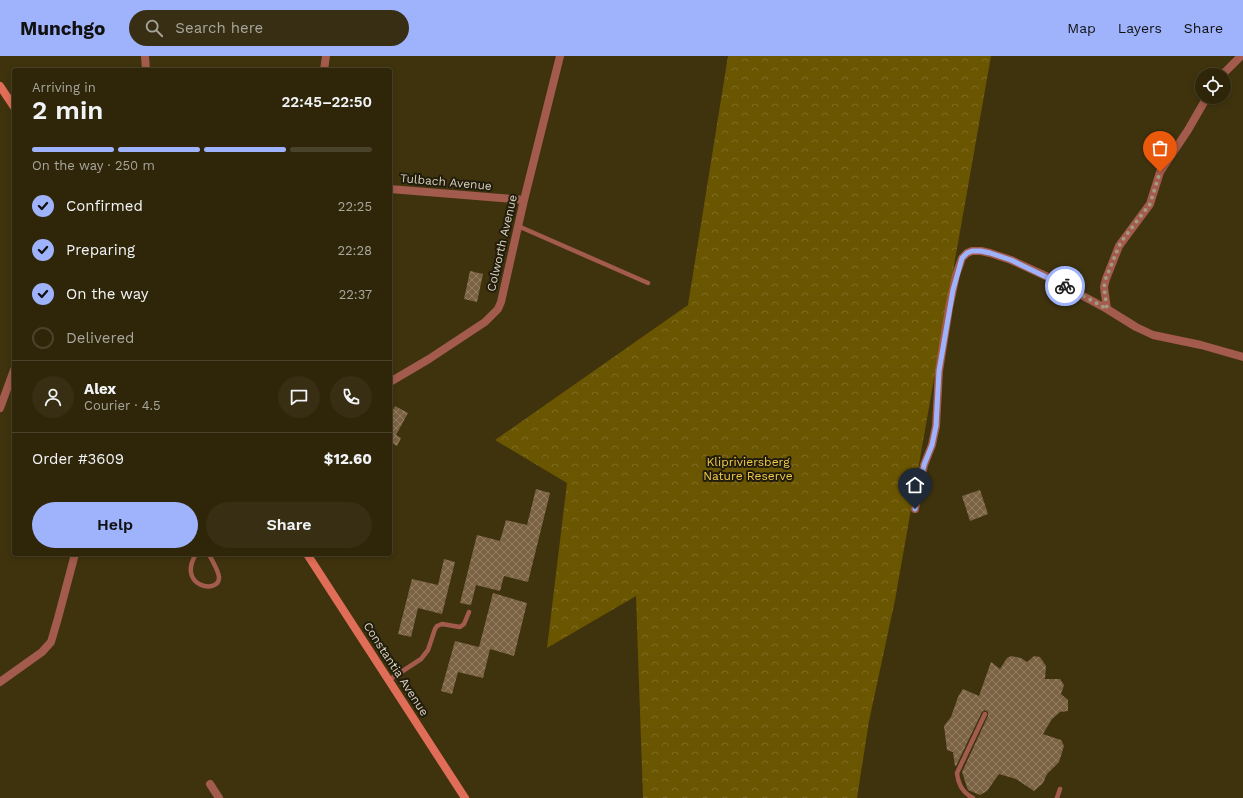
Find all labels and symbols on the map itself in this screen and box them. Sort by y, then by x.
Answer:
pin [1143,131,1177,172]
street label: Tulbach Avenue [400,171,493,193]
street label: Colworth Avenue [484,193,520,293]
courier [1045,266,1085,306]
park label: Klipriviersberg Nature Reserve [703,455,793,483]
pin [898,468,932,509]
street label: Constantia Avenue [360,619,432,719]

